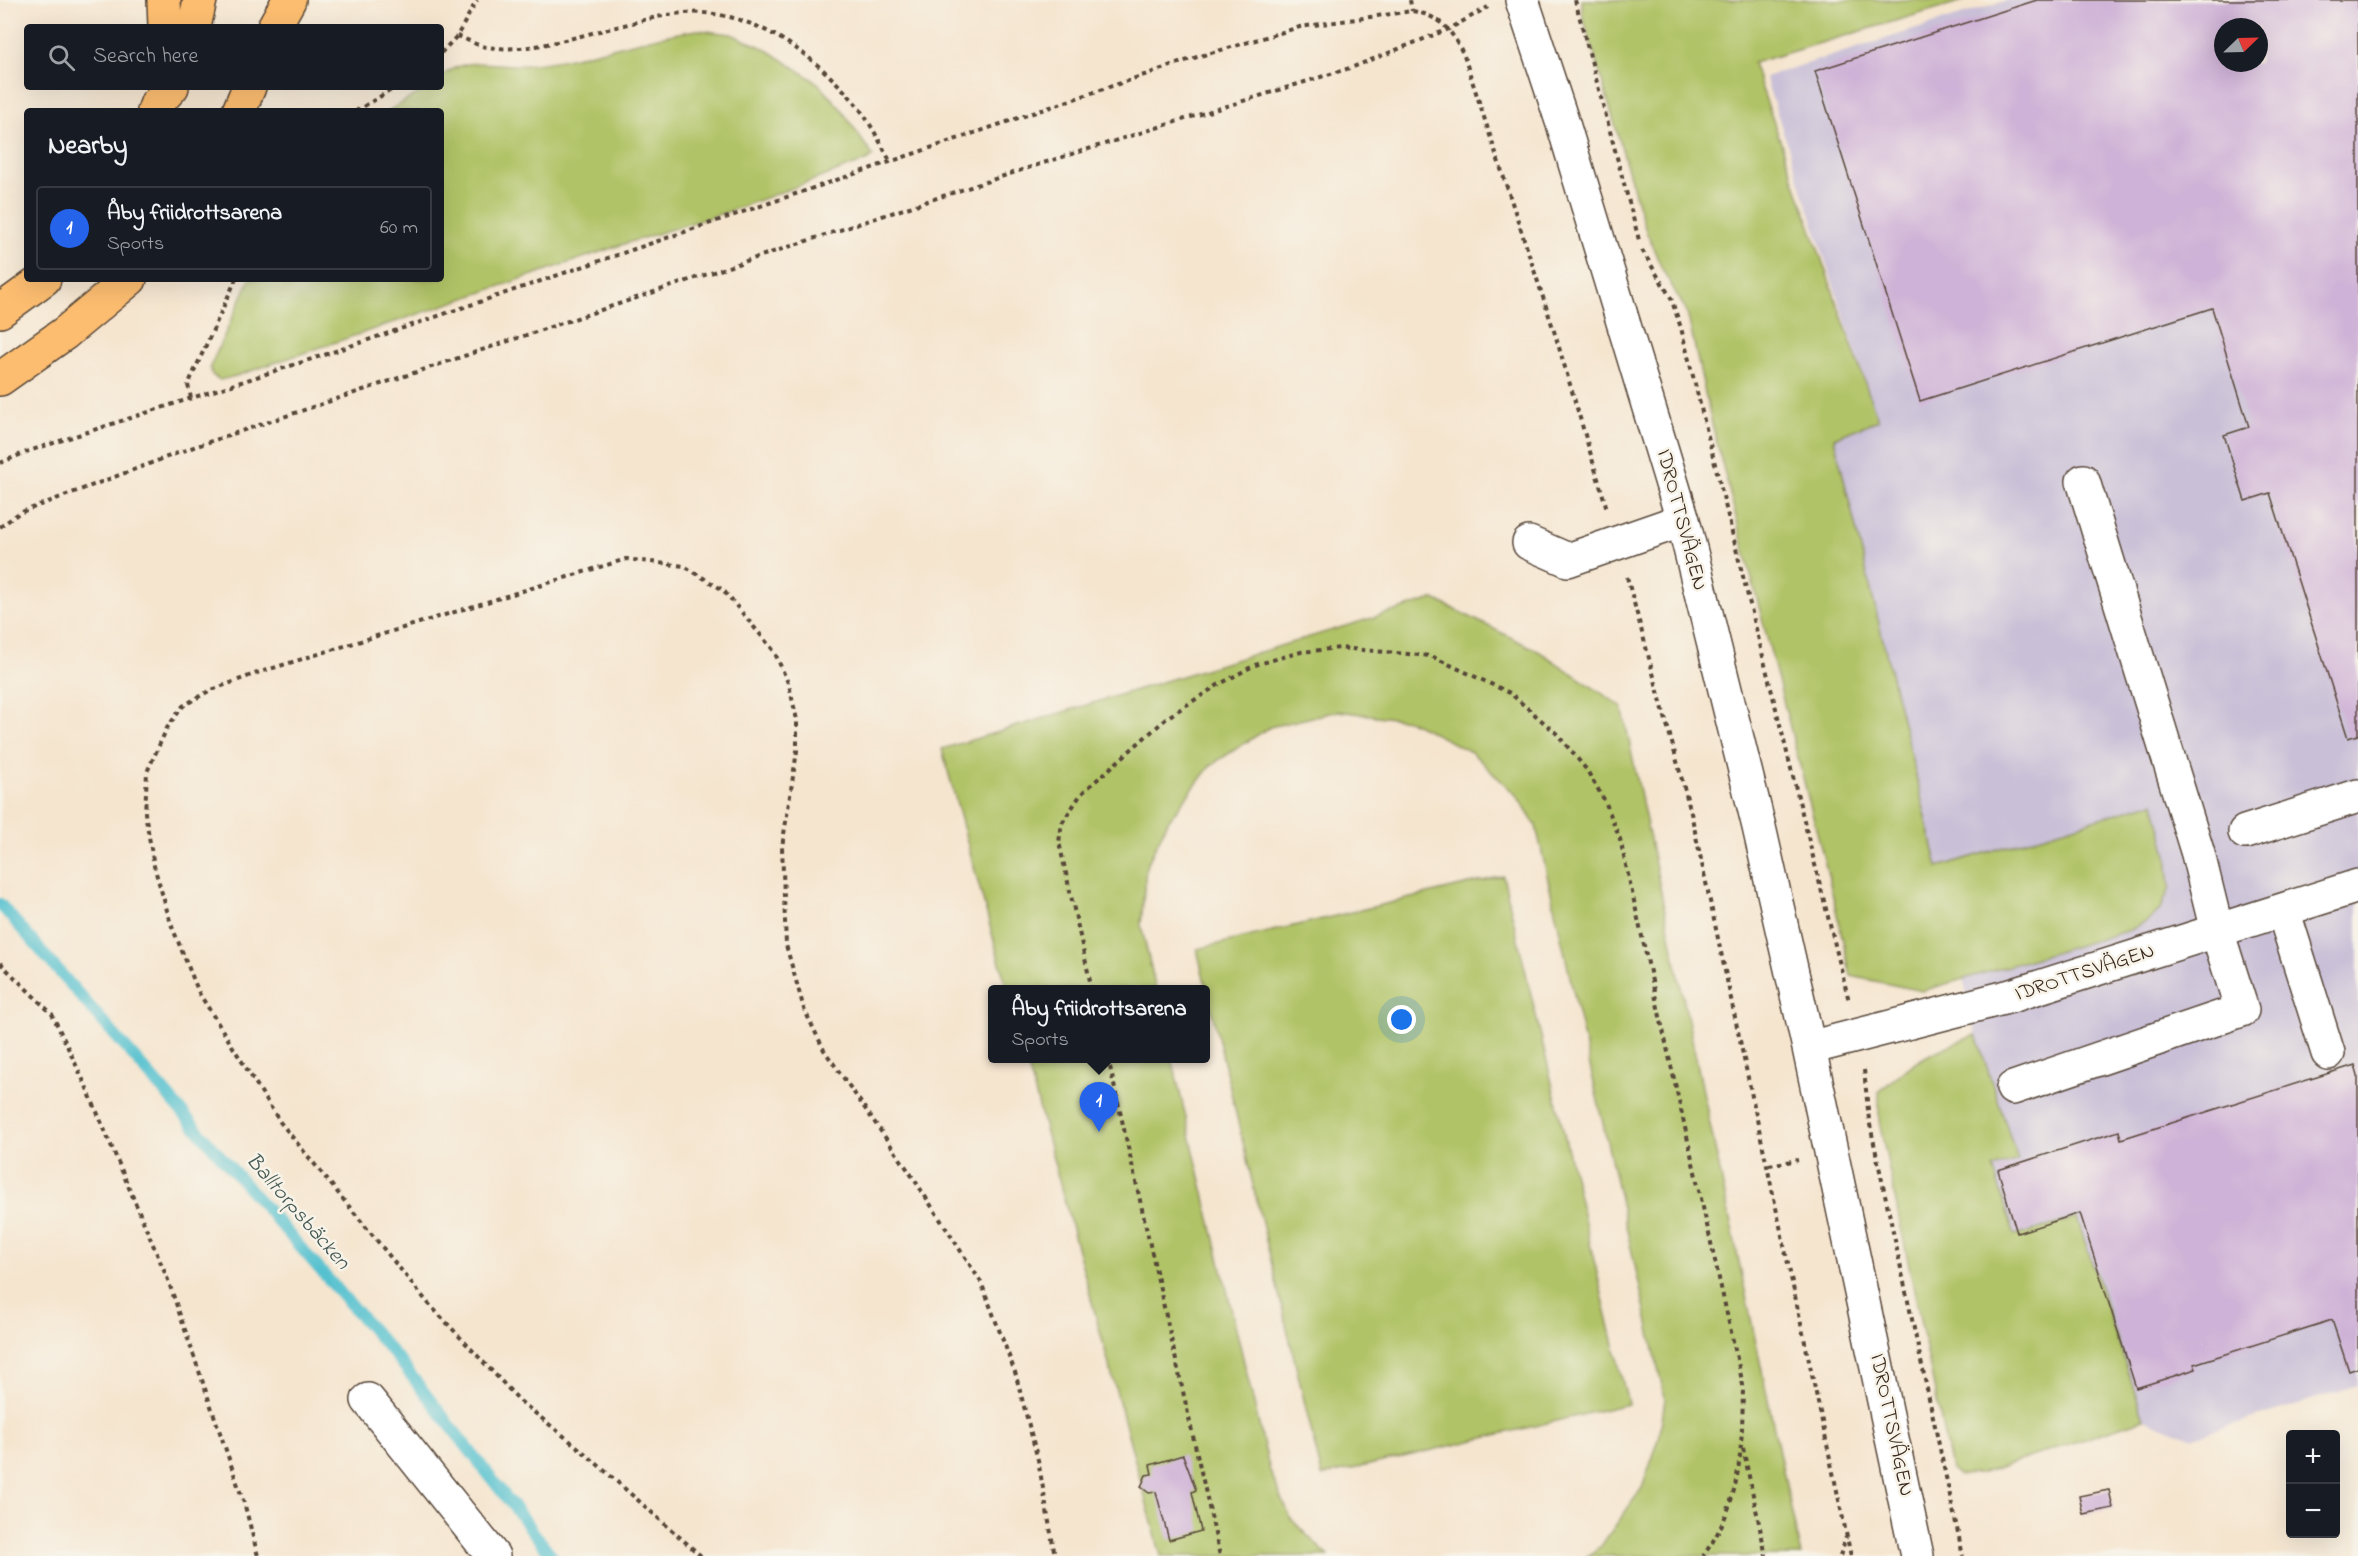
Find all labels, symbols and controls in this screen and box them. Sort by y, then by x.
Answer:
north arrow [2214,18,2268,72]
search box [24,24,444,90]
icon: search [45,41,78,74]
text: Search here [93,41,198,73]
text: Nearby [48,128,127,166]
text: Åby friidrottsarena [107,198,282,230]
text: 1 [66,214,73,243]
text: 60 m [380,214,418,243]
text: Sports [107,230,164,259]
street label: IDROTTSVÄGEN [1648,446,1714,594]
street label: IDROTTSVÄGEN [2011,936,2159,1010]
popup [988,985,1210,1063]
text: Åby friidrottsarena [1011,994,1187,1026]
your location [1387,1005,1416,1034]
text: Sports [1011,1026,1069,1055]
pin: 1 [1080,1082,1118,1132]
water label: Balltorpsbäcken [237,1146,358,1278]
street label: IDROTTSVÄGEN [1861,1351,1921,1499]
map controls [2286,1430,2340,1538]
button: + [2286,1430,2340,1484]
button: − [2286,1484,2340,1538]

